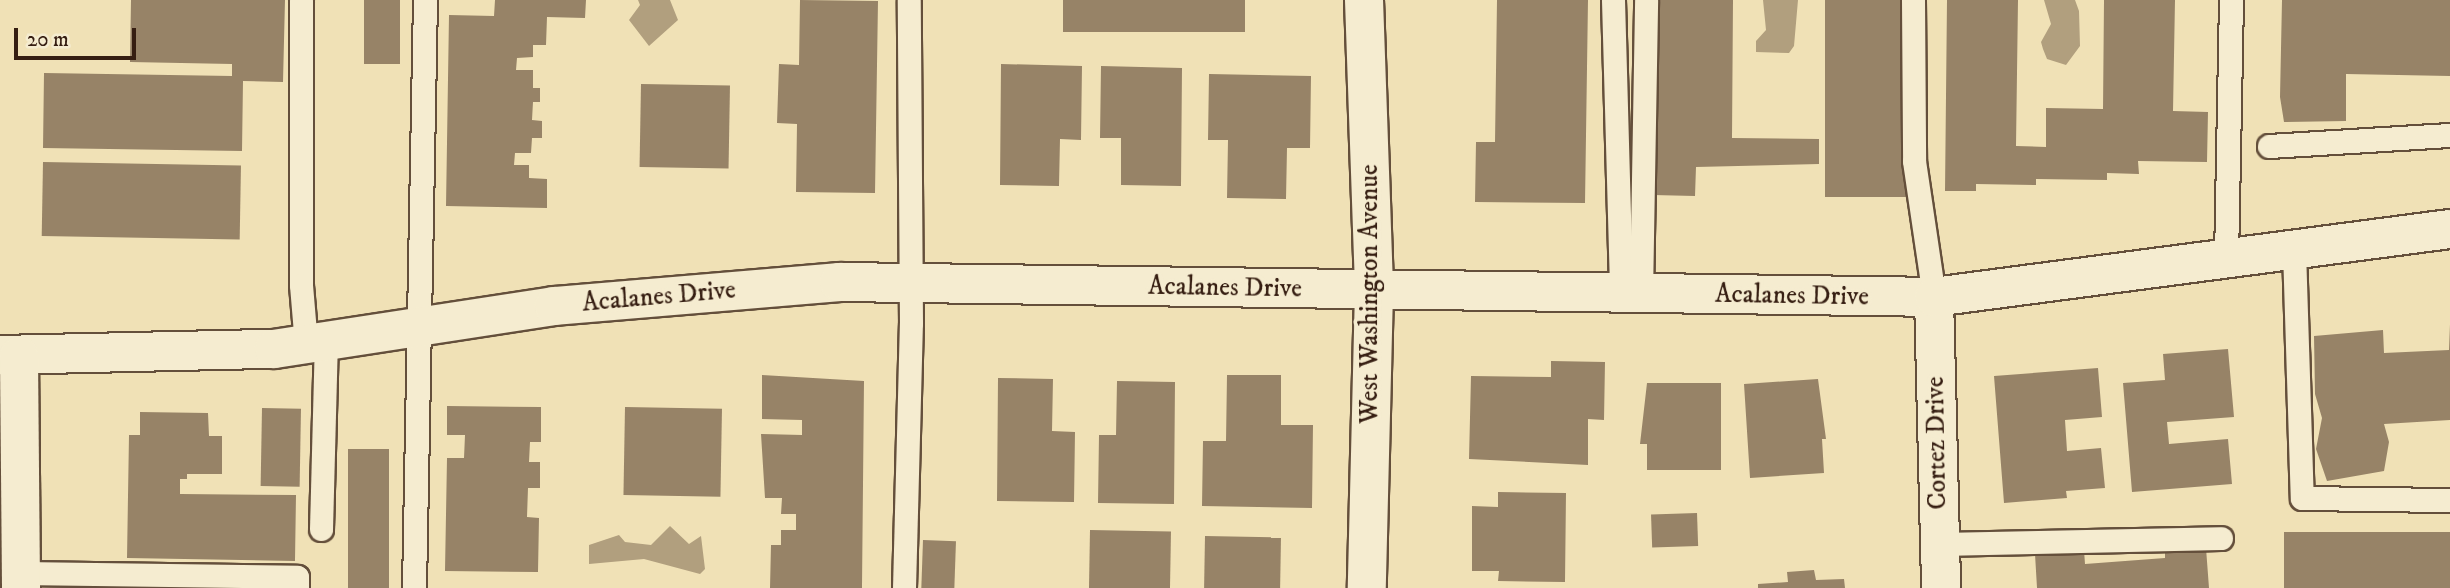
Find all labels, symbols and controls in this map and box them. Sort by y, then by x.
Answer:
scale bar [18,14,140,58]
text: 20 m [27,27,69,53]
street label: West Washington Avenue [1354,164,1386,424]
street label: Acalanes Drive [1148,271,1302,305]
street label: Acalanes Drive [581,275,737,319]
street label: Acalanes Drive [1715,279,1869,313]
street label: Cortez Drive [1920,376,1954,510]

